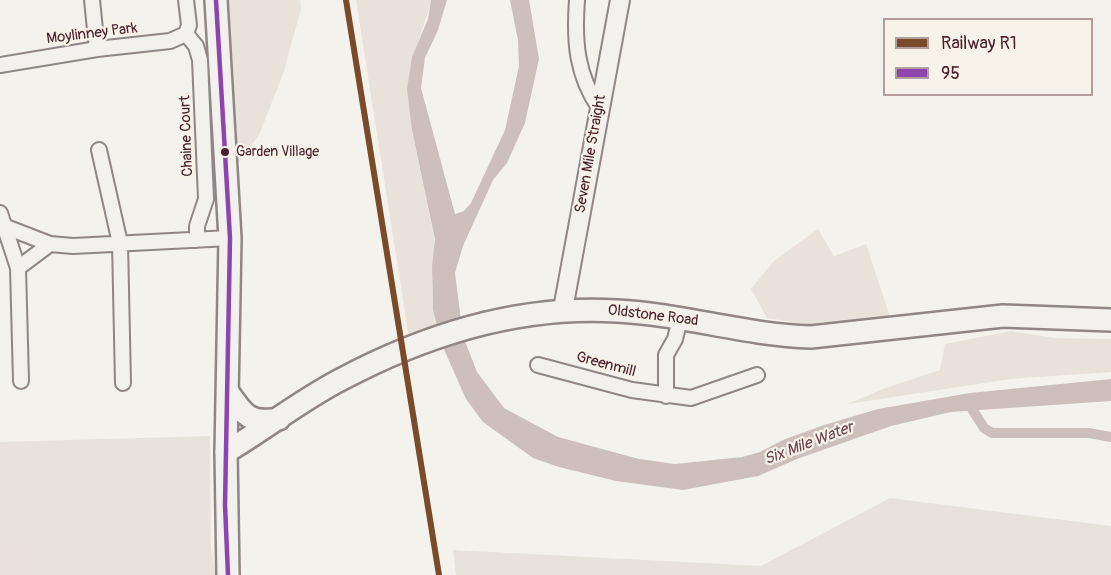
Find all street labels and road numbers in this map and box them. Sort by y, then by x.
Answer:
street label: Moylinney Park [45,19,139,49]
street label: Seven Mile Straight [572,93,610,215]
street label: Chaine Court [177,95,197,177]
street label: Oldstone Road [607,302,699,330]
street label: Greenmill [574,348,638,382]

